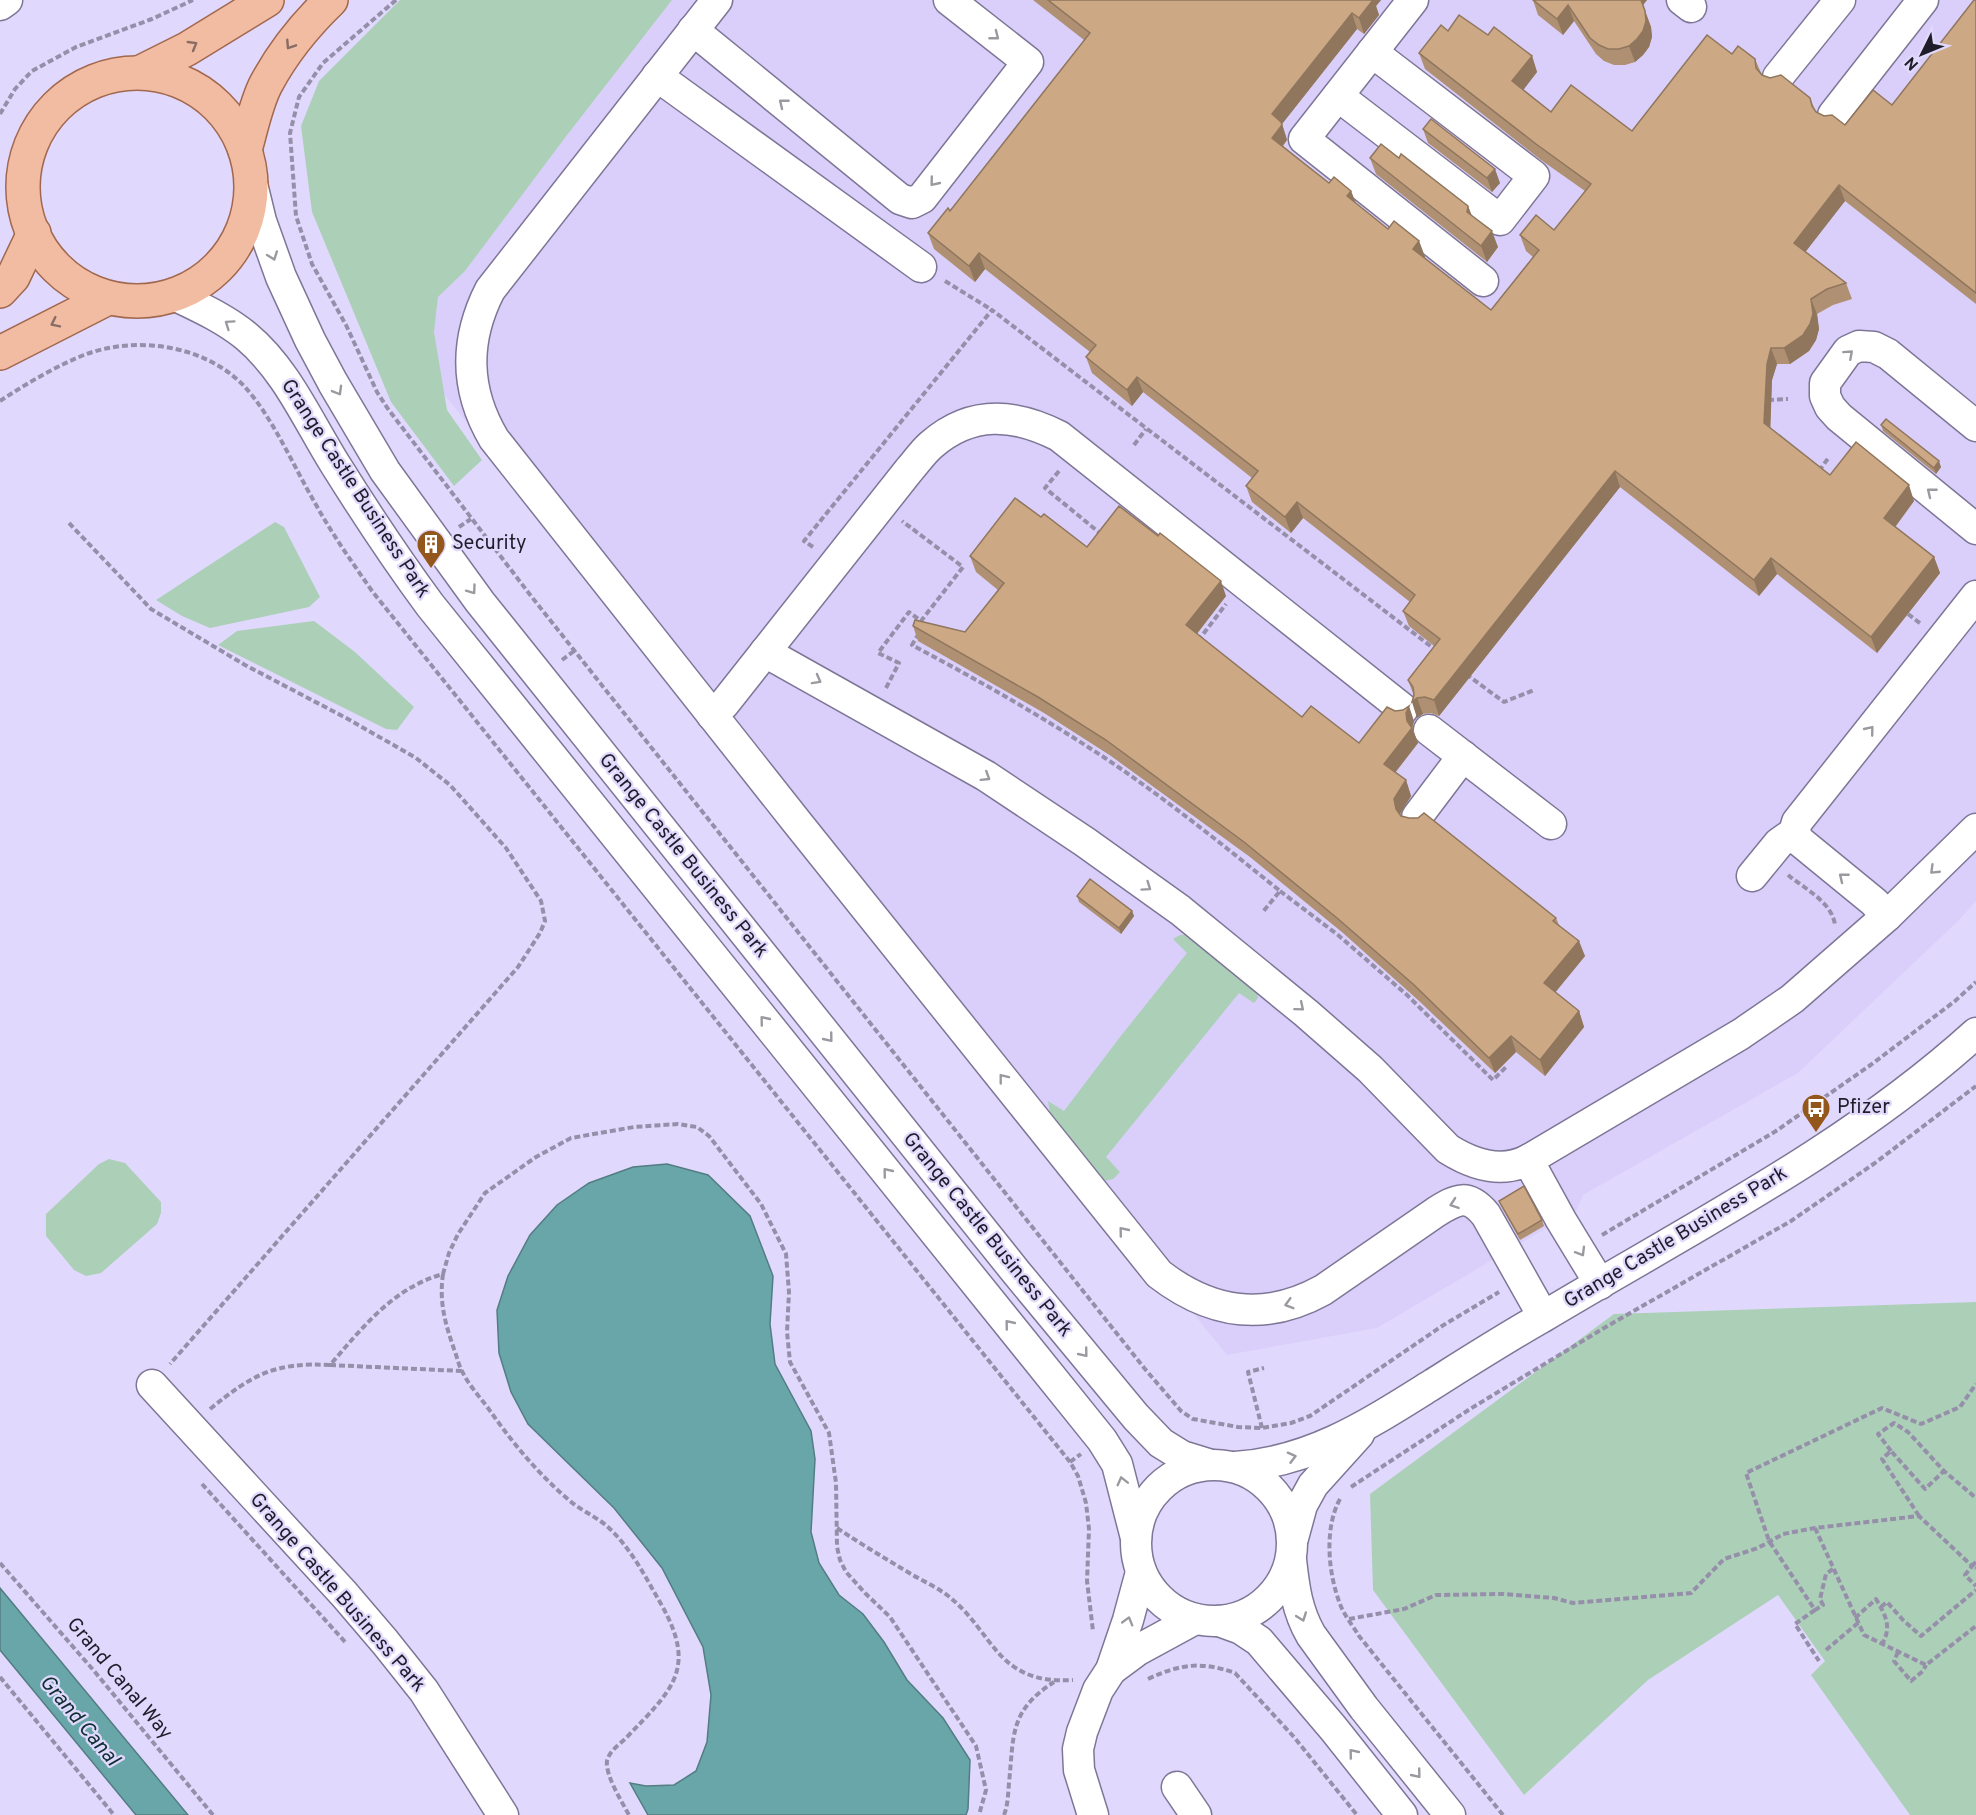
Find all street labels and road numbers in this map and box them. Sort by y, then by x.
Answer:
street label: Grange Castle Business Park [274,374,436,604]
street label: Grange Castle Business Park [592,748,774,964]
street label: Grange Castle Business Park [896,1127,1078,1343]
street label: Grange Castle Business Park [1559,1161,1793,1315]
street label: Grange Castle Business Park [243,1488,431,1698]
street label: Grand Canal Way [61,1613,177,1745]

